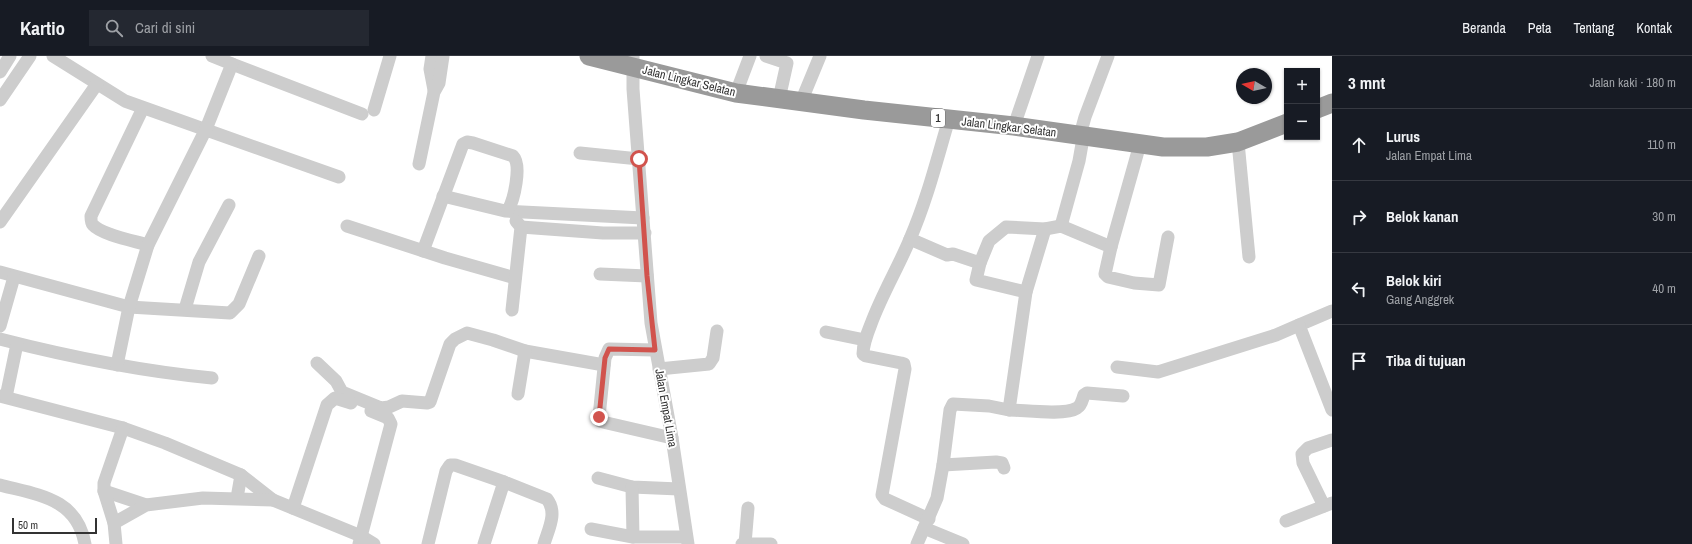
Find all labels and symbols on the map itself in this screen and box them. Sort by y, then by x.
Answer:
street label: Jalan Lingkar Selatan [641,62,737,100]
north arrow [1236,68,1272,104]
road number: 1 [931,109,945,127]
street label: Jalan Lingkar Selatan [961,113,1057,141]
route start [630,150,648,168]
street label: Jalan Empat Lima [651,368,681,449]
route end [590,408,608,426]
scale bar [12,516,97,535]

